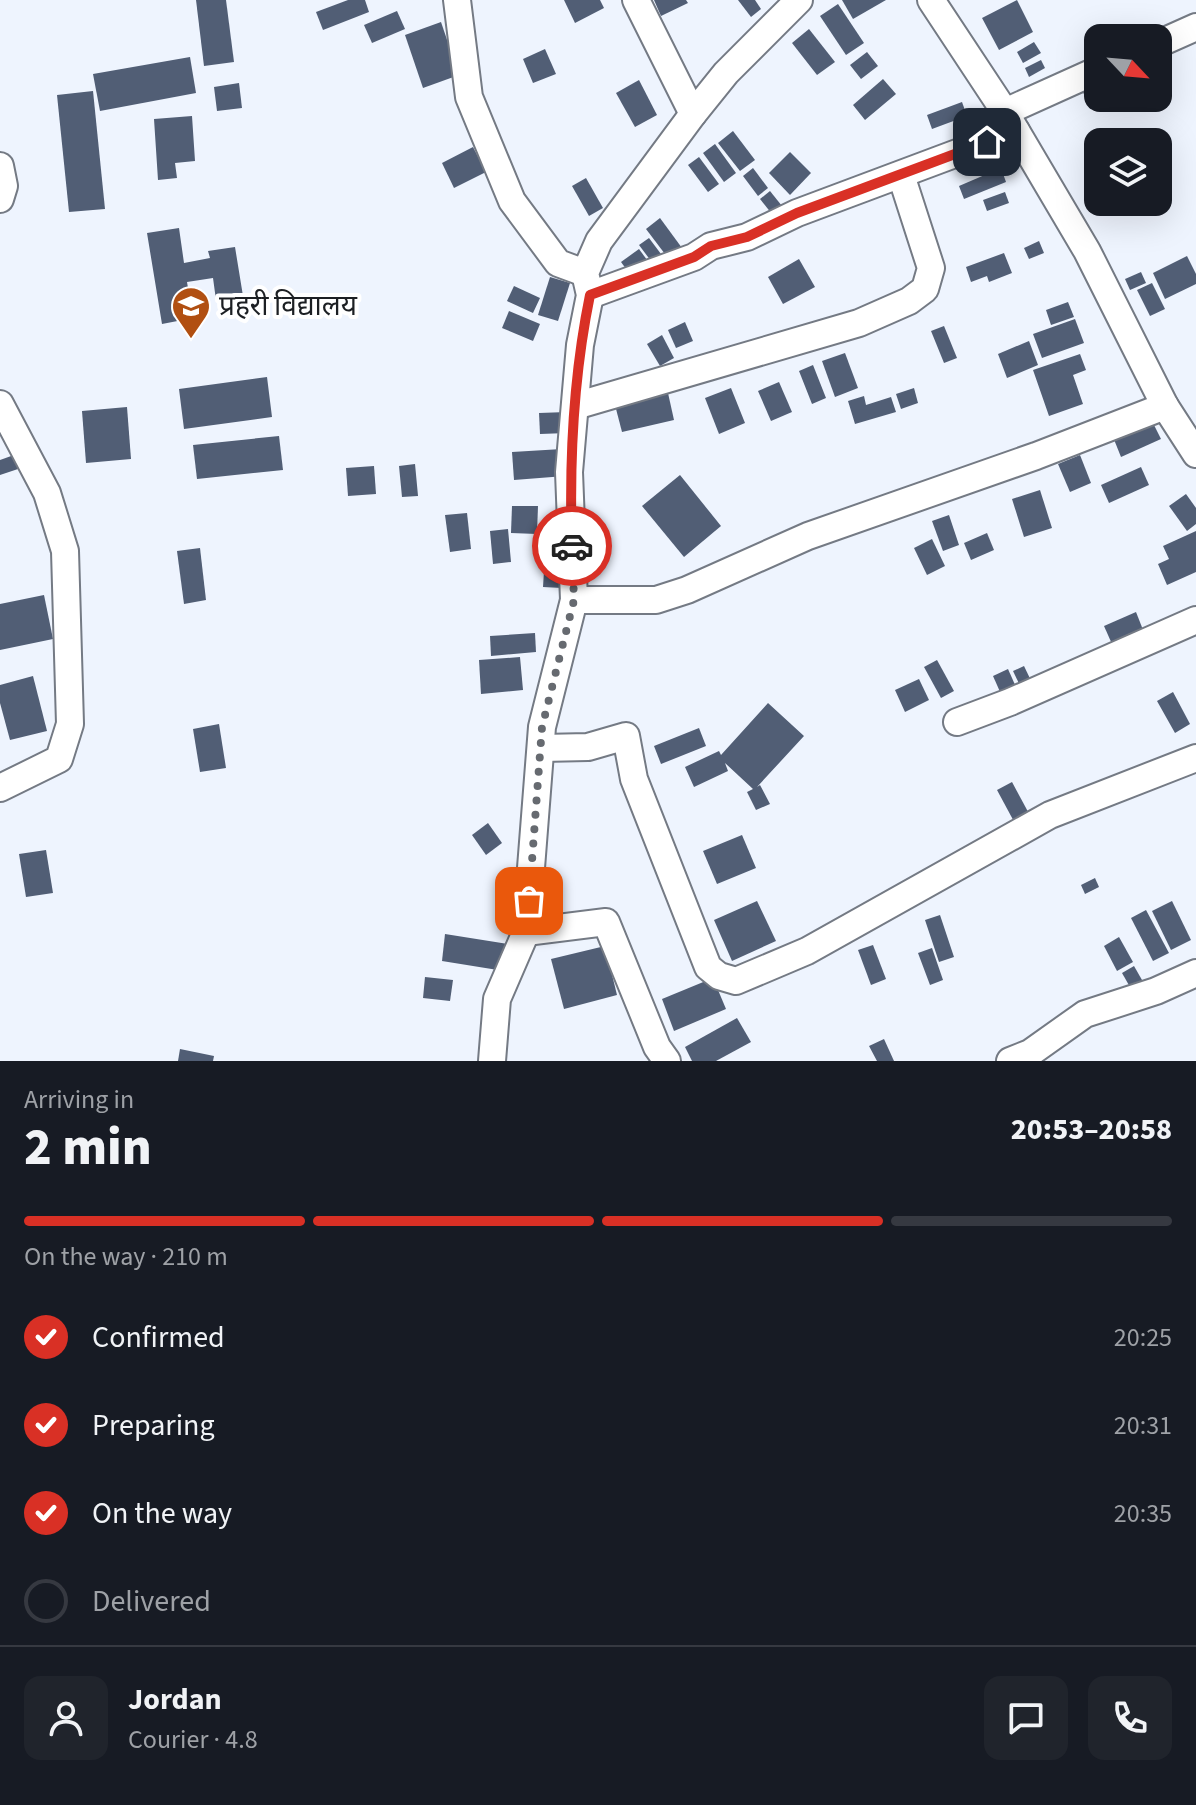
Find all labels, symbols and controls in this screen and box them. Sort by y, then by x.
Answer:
north arrow [1084,24,1172,112]
map controls [1084,24,1172,216]
pin [953,108,1021,176]
icon: home [965,120,1009,164]
button: layers [1084,128,1172,216]
school or university icon: प्रहरी विद्यालय [170,285,212,340]
place label: प्रहरी विद्यालय [219,286,358,326]
courier [532,506,612,586]
icon: car [550,524,594,568]
pin [495,867,563,935]
icon: bag [507,879,551,923]
text: Arriving in [24,1081,134,1118]
text: 20:53–20:58 [1011,1108,1172,1151]
text: 2 min [24,1111,152,1185]
text: On the way · 210 m [24,1238,228,1275]
icon: check [24,1315,68,1359]
text: Confirmed [92,1316,225,1359]
text: 20:25 [1114,1319,1172,1356]
icon: check [24,1403,68,1447]
text: Preparing [92,1404,215,1447]
text: 20:31 [1114,1407,1172,1444]
icon: check [24,1491,68,1535]
text: On the way [92,1492,232,1535]
text: 20:35 [1114,1495,1172,1532]
text: Delivered [92,1580,211,1623]
button: person [24,1676,108,1760]
button: chat [984,1676,1068,1760]
button: phone [1088,1676,1172,1760]
text: Jordan [128,1678,222,1721]
text: Courier · 4.8 [128,1721,258,1758]

